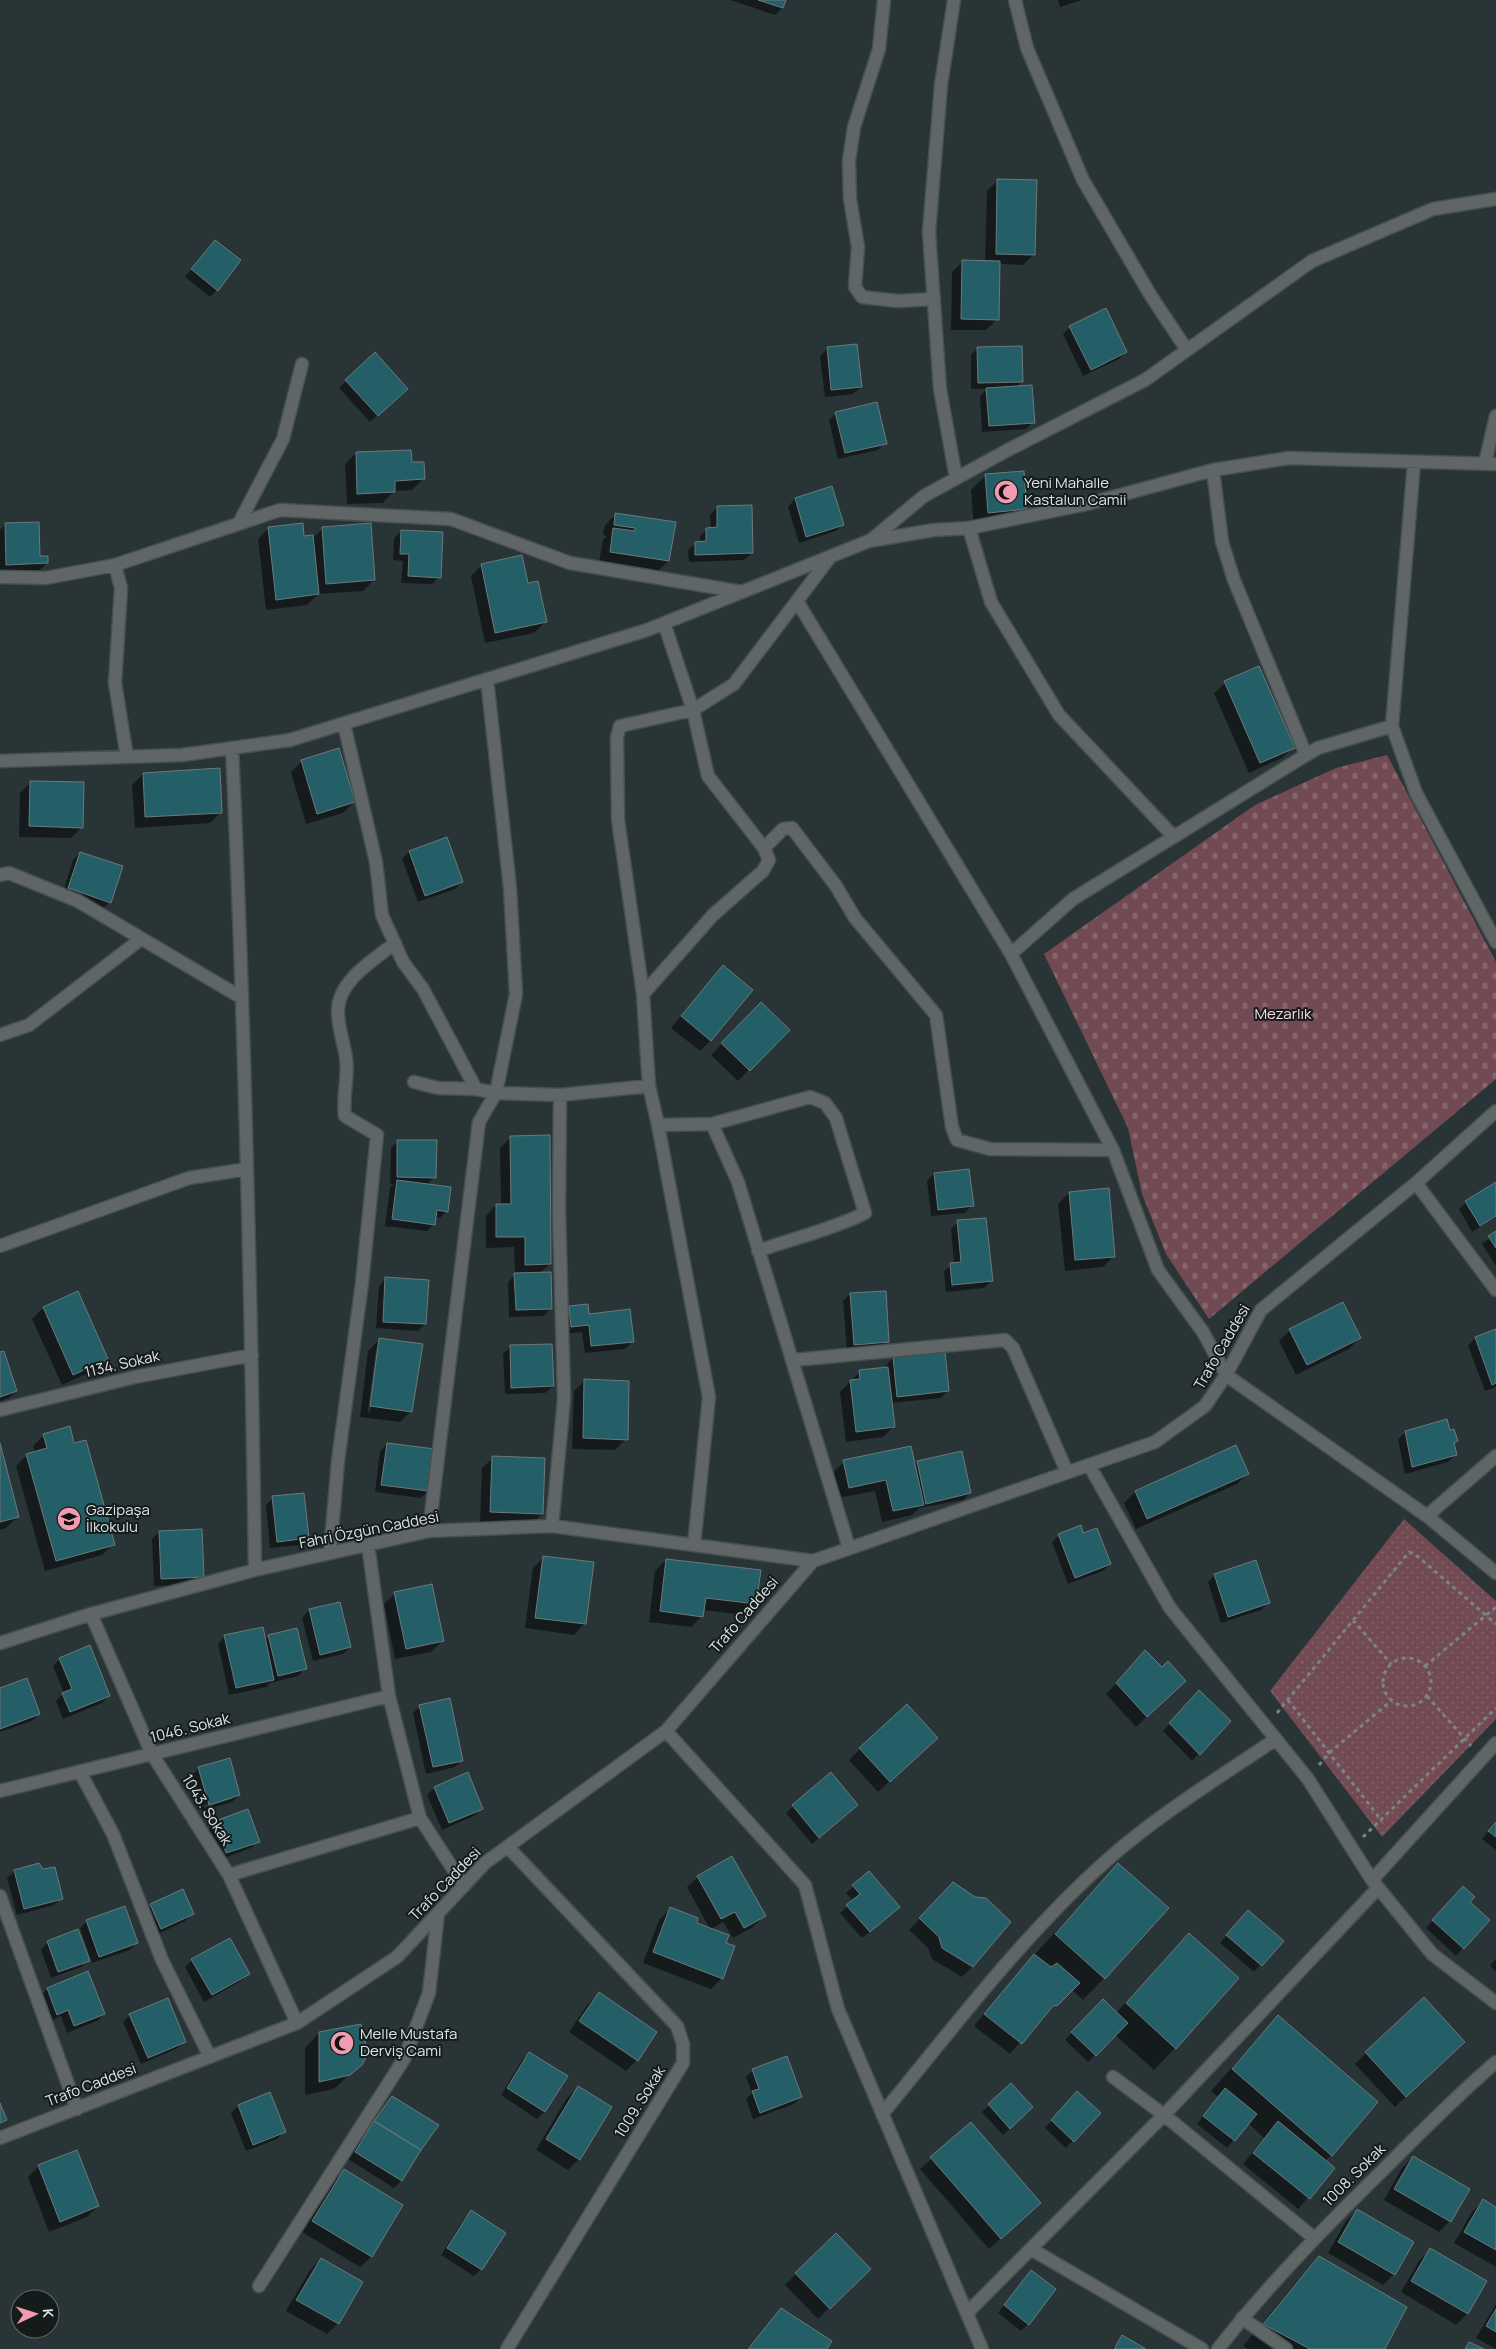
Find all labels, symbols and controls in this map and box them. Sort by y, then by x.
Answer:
place label: Yeni Mahalle Kastalun Camii [1024,472,1127,510]
mosque icon: Yeni Mahalle Kastalun Camii [993,479,1019,505]
park label: Mezarlık [1254,1003,1312,1024]
street label: Trafo Caddesi [1189,1300,1255,1393]
street label: 1134. Sokak [82,1345,162,1382]
place label: Gazipaşa İlkokulu [86,1499,150,1537]
school or university icon: Gazipaşa İlkokulu [56,1506,82,1532]
street label: Fahri Özgün Caddesi [297,1506,441,1553]
street label: Trafo Caddesi [704,1572,783,1658]
street label: 1046. Sokak [148,1707,232,1748]
street label: 1043. Sokak [177,1770,238,1850]
street label: Trafo Caddesi [404,1842,485,1925]
place label: Melle Mustafa Derviş Cami [360,2023,457,2061]
mosque icon: Melle Mustafa Derviş Cami [329,2030,355,2056]
street label: Trafo Caddesi [42,2058,139,2111]
street label: 1009. Sokak [609,2061,670,2142]
street label: 1008. Sokak [1318,2138,1390,2211]
north arrow [10,2289,60,2339]
text: K [39,2308,58,2319]

